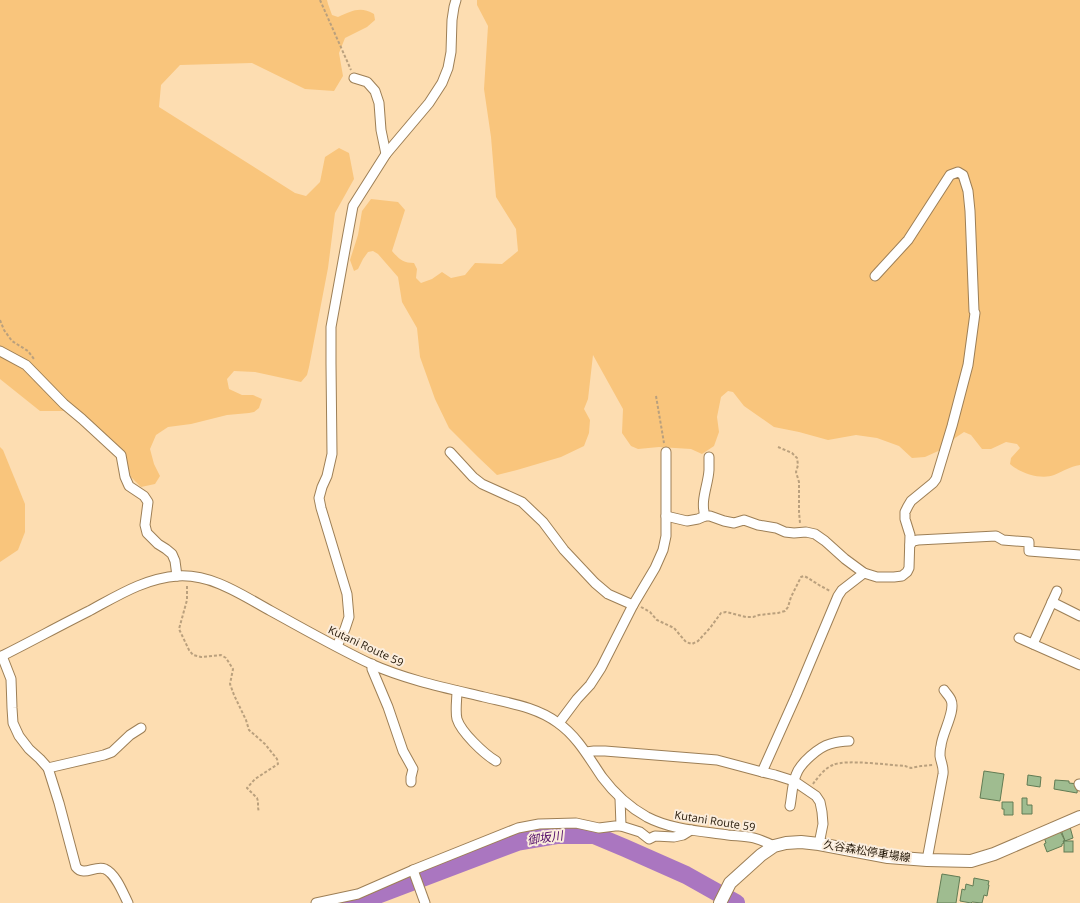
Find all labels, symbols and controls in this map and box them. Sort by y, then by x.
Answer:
street label: Kutani Route 59 [326,622,406,670]
street label: Kutani Route 59 [674,807,757,834]
water label: 御坂川 [526,826,566,848]
street label: 久谷森松停車場線 [822,836,912,865]

